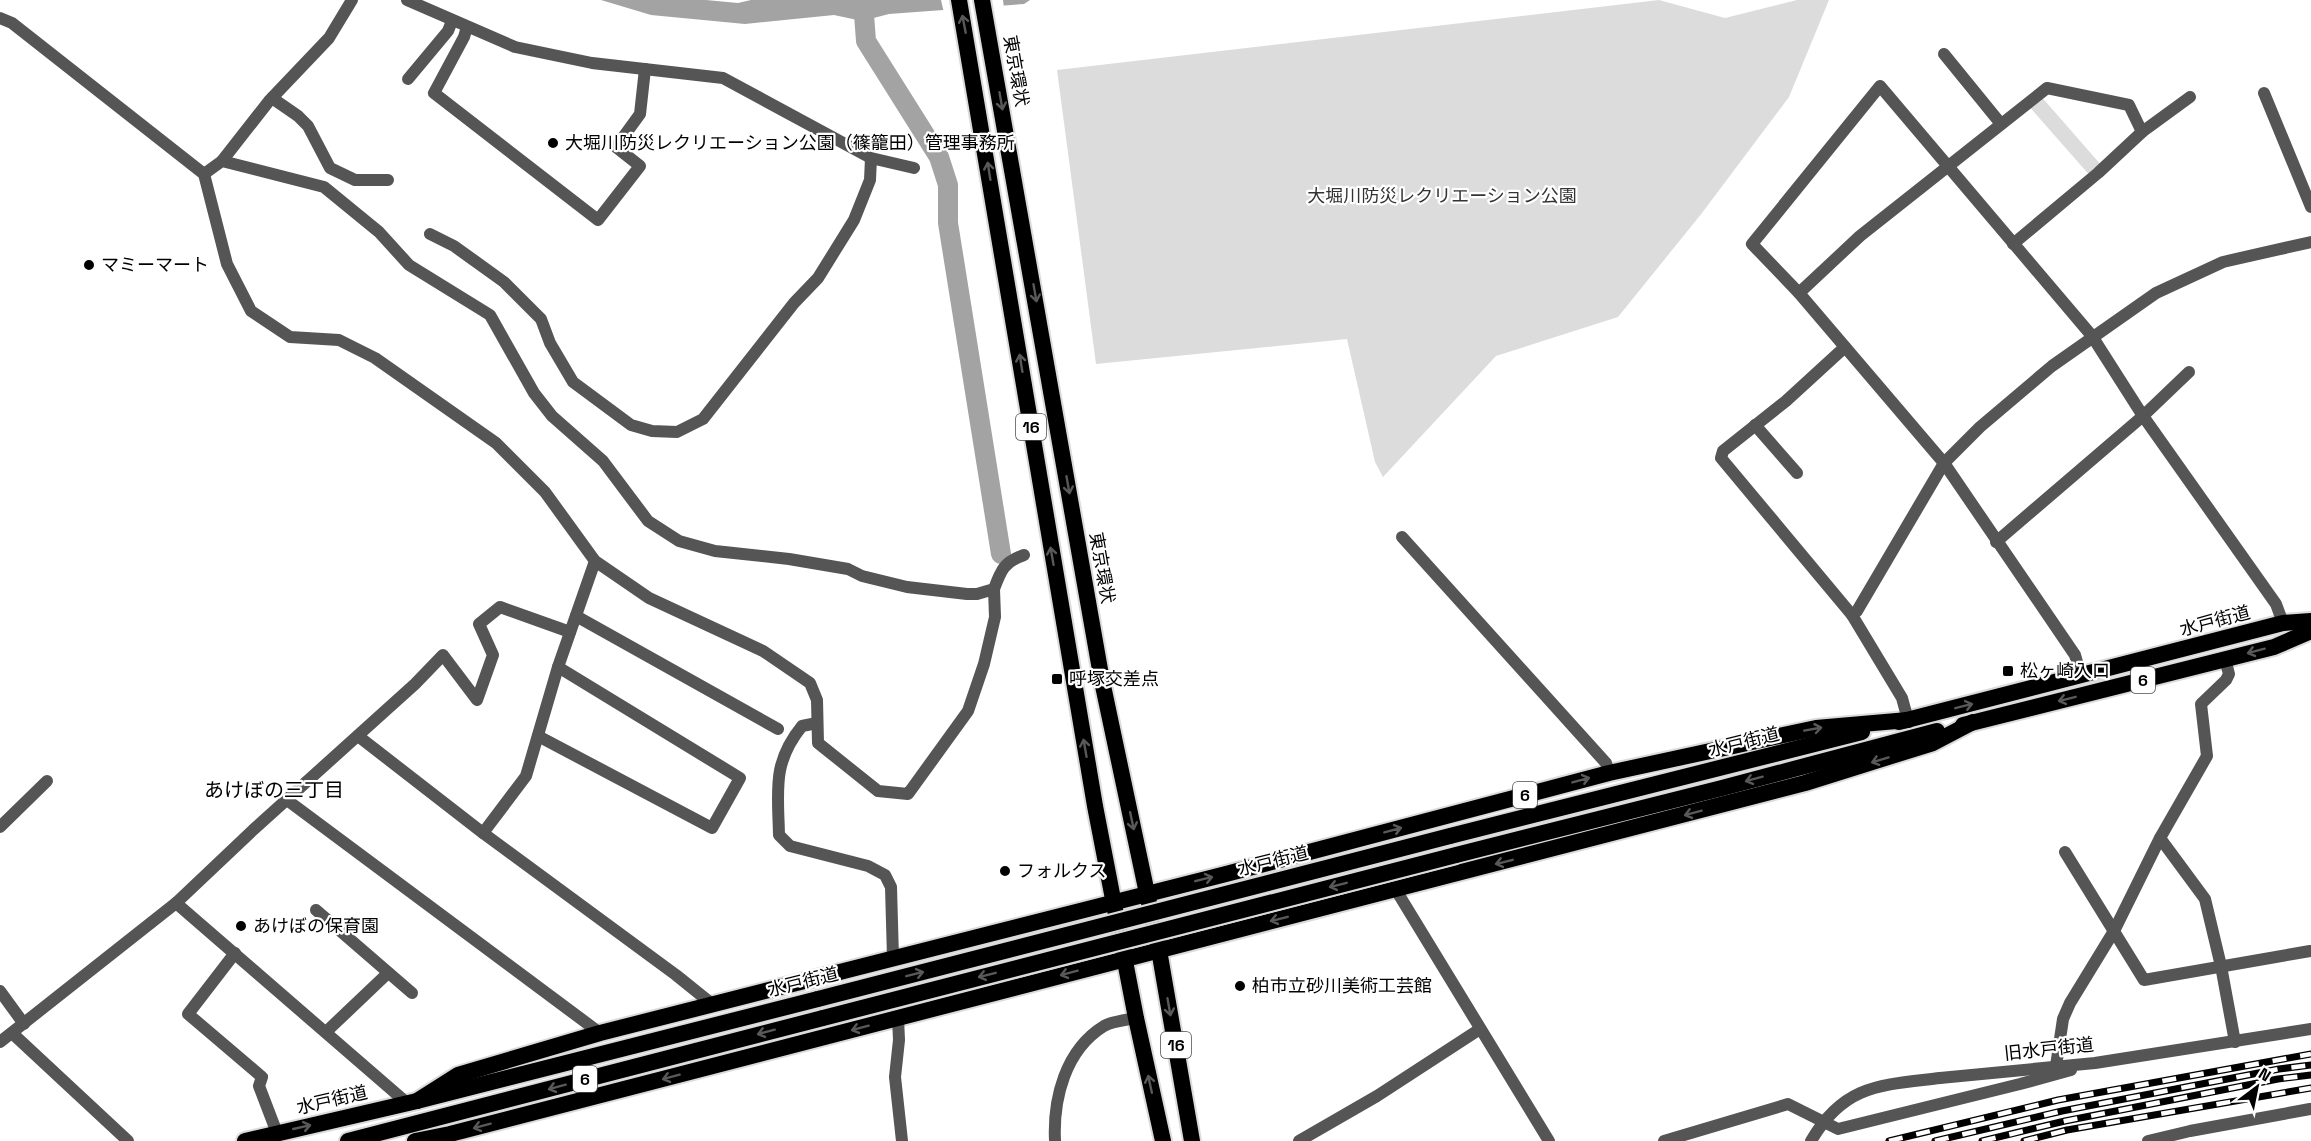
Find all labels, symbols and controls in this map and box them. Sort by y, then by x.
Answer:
one-way arrow [958,15,969,35]
street label: 東京環状 [999,33,1034,108]
one-way arrow [996,91,1007,110]
place label: 大堀川防災レクリエーション公園（篠籠田）管理事務所 [565,131,1015,154]
marker: 大堀川防災レクリエーション公園（篠籠田）管理事務所 [546,136,560,150]
one-way arrow [983,162,994,181]
park label: 大堀川防災レクリエーション公園 [1307,184,1577,207]
place label: マミーマート [101,253,209,276]
marker: マミーマート [82,258,96,272]
one-way arrow [1029,283,1040,302]
one-way arrow [1015,354,1026,374]
road number: 16 [1016,414,1046,440]
one-way arrow [1063,475,1074,495]
street label: 東京環状 [1085,530,1120,605]
one-way arrow [1047,546,1058,566]
street label: 水戸街道 [2177,600,2253,641]
one-way arrow [2247,646,2266,658]
place label: 松ヶ崎入口 [2020,659,2110,682]
marker: 松ヶ崎入口 [2001,664,2015,678]
place label: 呼塚交差点 [1069,667,1159,690]
road number: 6 [2131,667,2155,693]
marker: 呼塚交差点 [1050,672,1064,686]
one-way arrow [2058,693,2077,705]
one-way arrow [1955,699,1974,711]
street label: 水戸街道 [1706,722,1782,761]
one-way arrow [1802,723,1822,734]
one-way arrow [1080,739,1091,758]
one-way arrow [1871,755,1890,766]
one-way arrow [1572,774,1591,786]
one-way arrow [1745,774,1764,786]
district label: あけぼの三丁目 [204,777,344,803]
road number: 6 [1513,782,1537,808]
one-way arrow [1683,808,1702,819]
one-way arrow [1127,810,1138,830]
one-way arrow [1383,824,1402,835]
street label: 水戸街道 [1235,841,1311,880]
one-way arrow [1495,857,1514,868]
place label: フォルクス [1017,859,1106,882]
marker: フォルクス [998,864,1012,878]
one-way arrow [1194,873,1213,885]
one-way arrow [1329,880,1348,892]
place label: あけぼの保育園 [253,914,379,937]
one-way arrow [1269,914,1288,926]
marker: あけぼの保育園 [234,919,248,933]
street label: 水戸街道 [765,962,841,1001]
one-way arrow [905,967,924,979]
one-way arrow [1060,968,1079,980]
one-way arrow [978,970,997,982]
place label: 柏市立砂川美術工芸館 [1252,974,1432,997]
marker: 柏市立砂川美術工芸館 [1233,979,1247,993]
one-way arrow [1164,997,1175,1017]
one-way arrow [851,1022,870,1034]
one-way arrow [757,1027,776,1039]
road number: 16 [1161,1032,1191,1058]
street label: 旧水戸街道 [2003,1032,2095,1065]
north arrow [2227,1057,2287,1117]
text: N [2255,1063,2275,1086]
road number: 6 [573,1066,597,1092]
one-way arrow [662,1071,681,1083]
one-way arrow [1144,1075,1156,1094]
street label: 水戸街道 [294,1080,370,1119]
one-way arrow [548,1081,567,1093]
one-way arrow [473,1120,492,1132]
one-way arrow [292,1121,311,1133]

